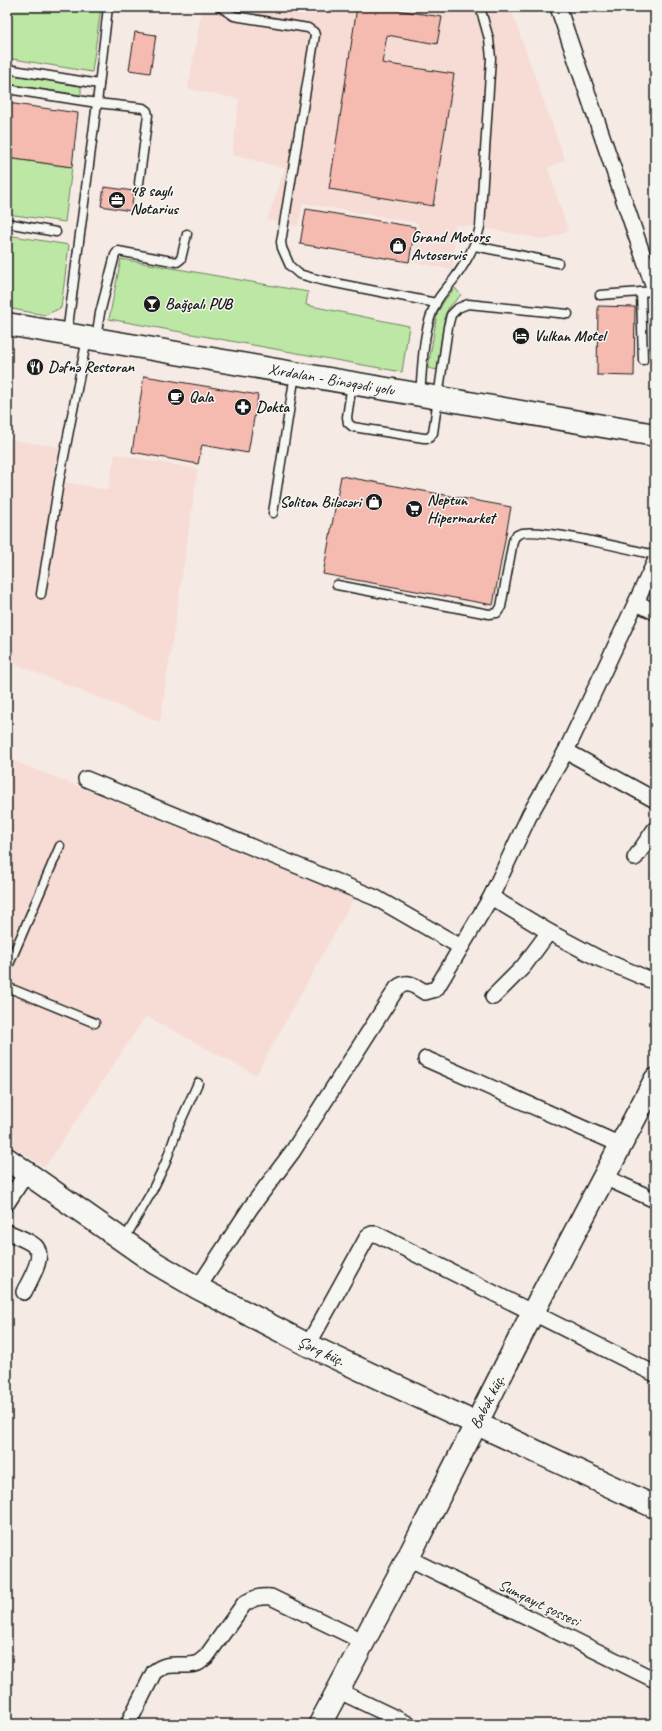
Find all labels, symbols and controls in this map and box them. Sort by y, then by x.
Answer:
place label: 48 saylı Notarius [130,181,179,219]
office icon: 48 saylı Notarius [107,190,127,210]
place label: Grand Motors Avtoservis [411,227,491,265]
shop icon: Grand Motors Avtoservis [388,236,408,256]
bar icon: Bağçalı PUB [142,294,162,314]
place label: Bağçalı PUB [165,294,234,314]
hotel icon: Vulkan Motel [511,326,531,346]
place label: Vulkan Motel [534,326,608,346]
restaurant icon: Dəfnə Restoran [25,357,45,377]
place label: Dəfnə Restoran [48,357,135,377]
street label: Xırdalan - Binəqədi yolu [267,359,397,400]
cafe icon: Qala [166,387,186,407]
place label: Qala [189,387,215,407]
pharmacy icon: Dokta [233,397,253,417]
place label: Dokta [256,397,291,417]
place label: Neptun Hipermarket [427,490,498,528]
place label: Soliton Biləcəri [279,492,363,512]
shop icon: Soliton Biləcəri [364,492,384,512]
supermarket icon: Neptun Hipermarket [404,499,424,519]
street label: Şərq küç. [294,1331,348,1371]
street label: Babək küç. [465,1371,510,1432]
street label: Sumqayıt şossesi [495,1575,585,1632]

